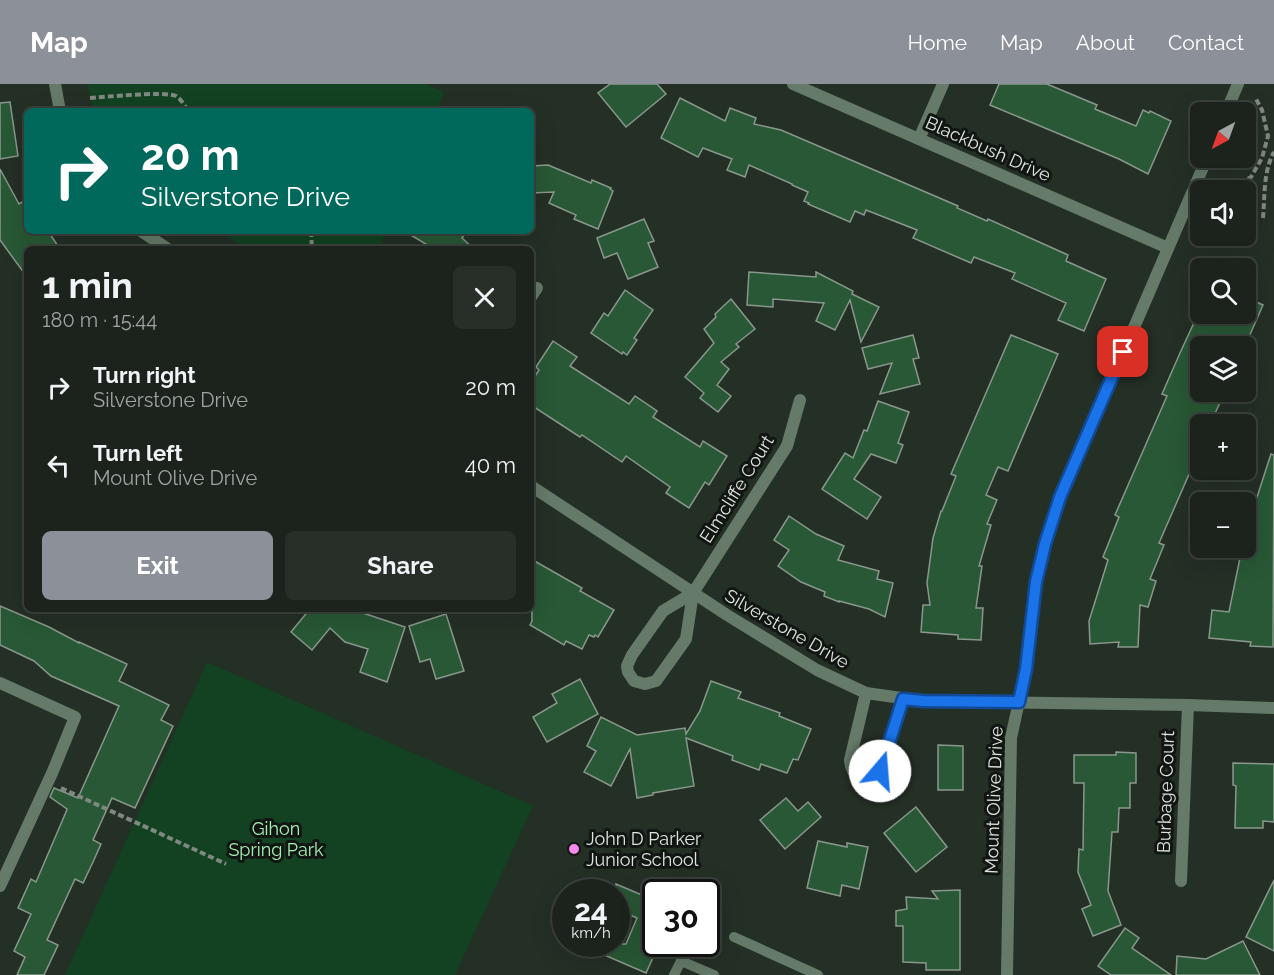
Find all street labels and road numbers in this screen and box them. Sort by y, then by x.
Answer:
street label: Blackbush Drive [922,112,1054,186]
street label: Elmcliffe Court [695,431,778,546]
street label: Silverstone Drive [722,585,853,673]
street label: Mount Olive Drive [980,725,1007,874]
street label: Burbage Court [1153,731,1178,853]

